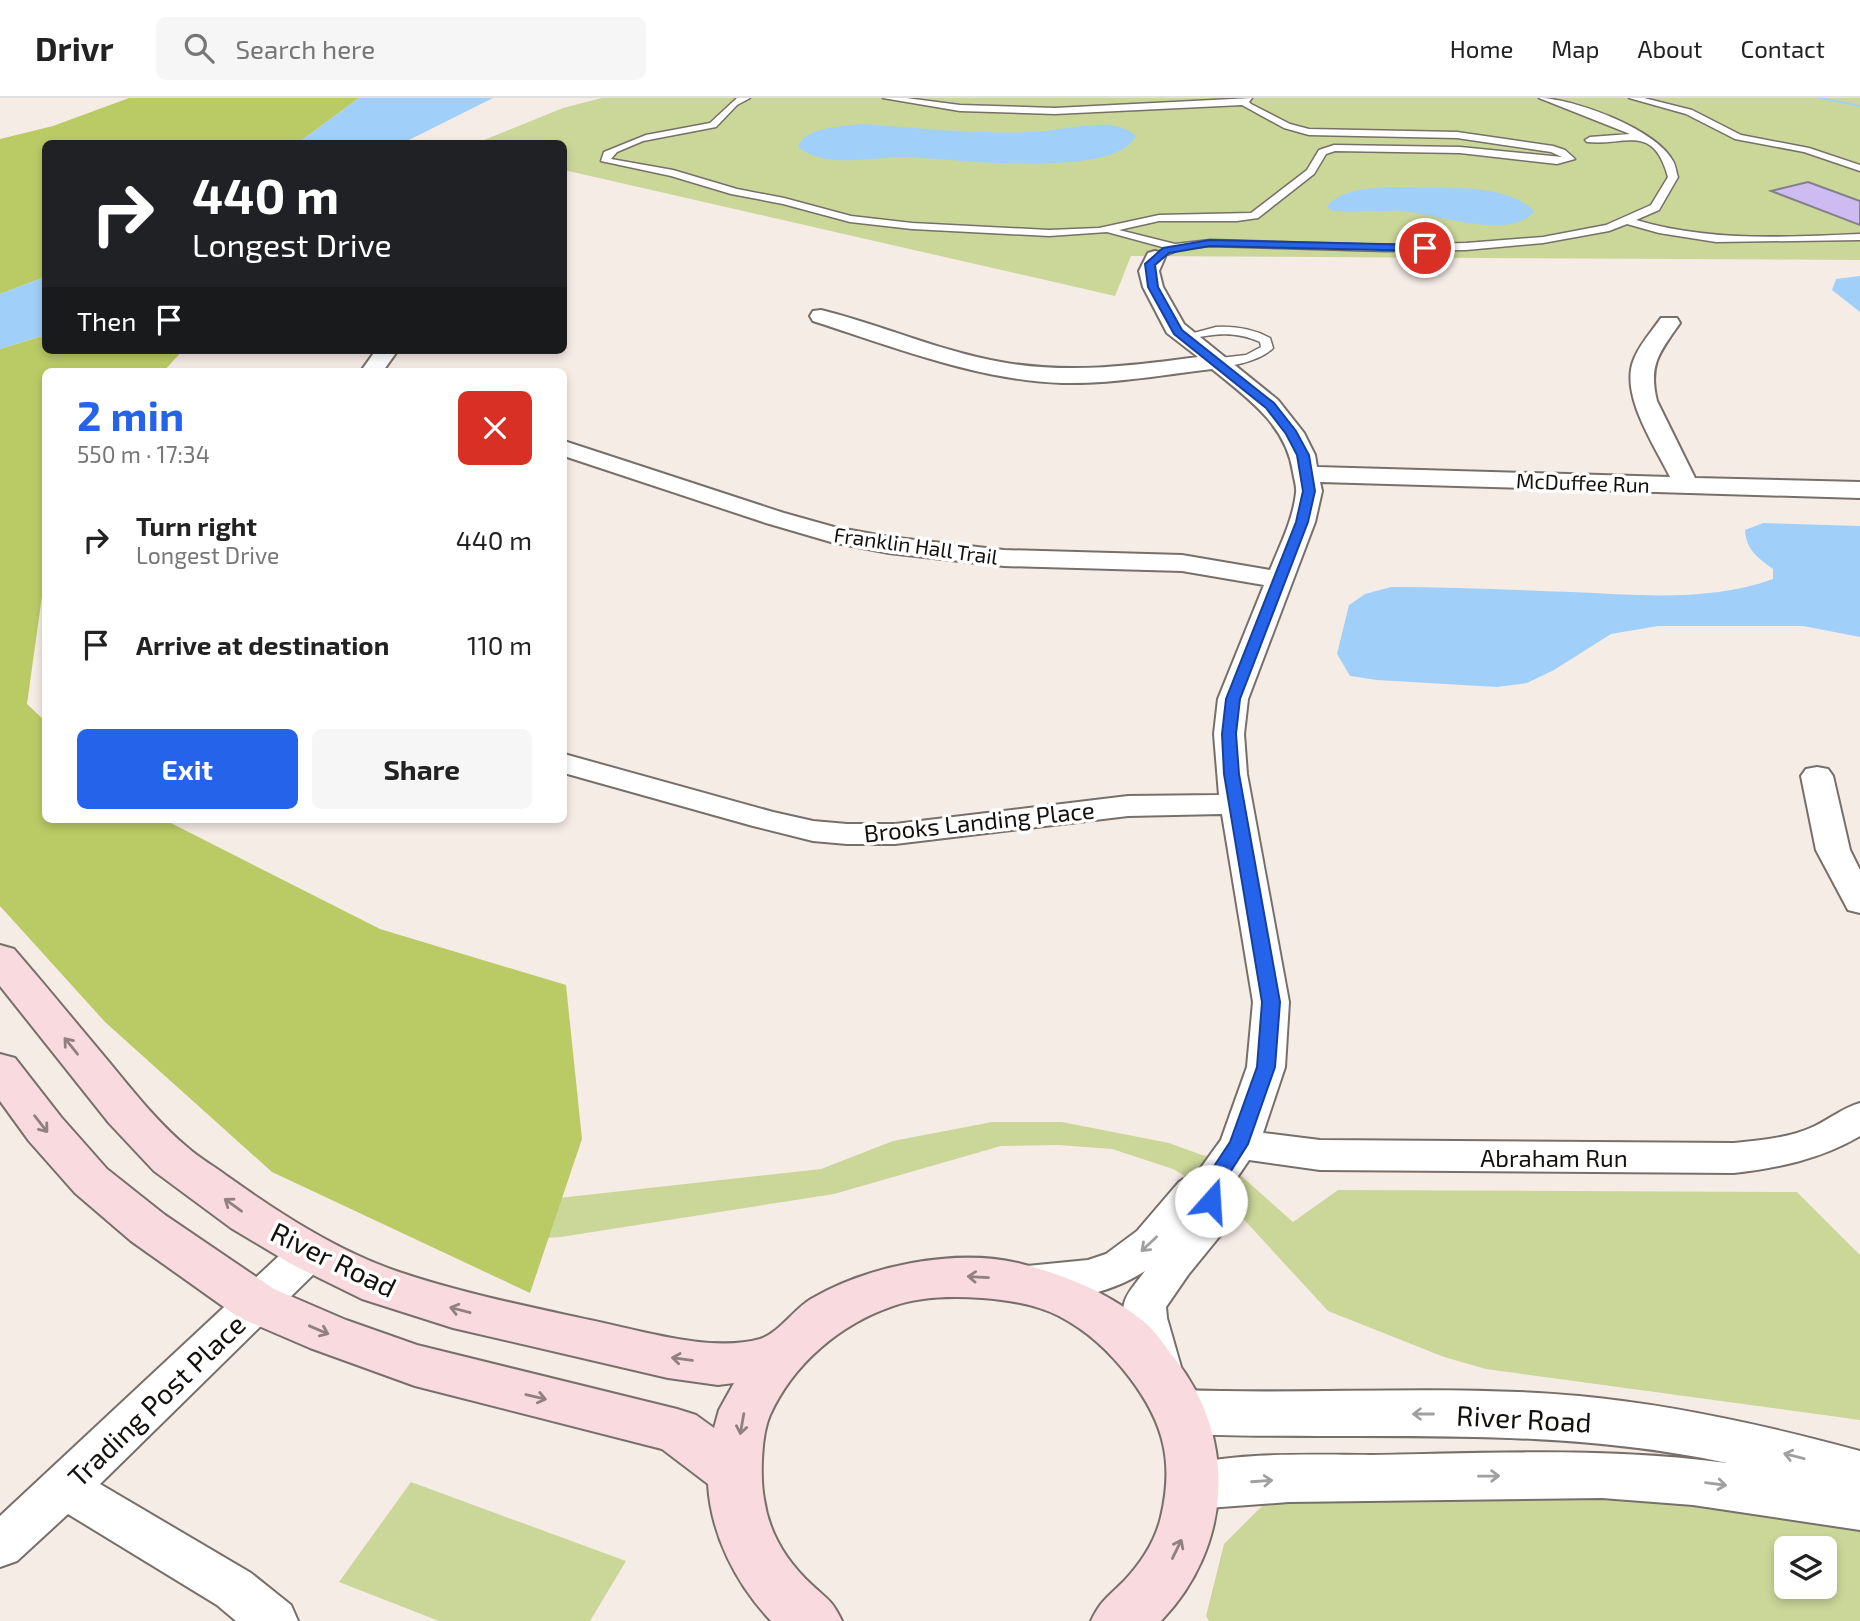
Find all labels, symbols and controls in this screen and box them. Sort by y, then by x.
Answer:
search box [156,17,646,80]
text: Drivr [35,28,114,68]
icon: search [180,29,218,67]
text: Search here [236,33,375,64]
text: Home [1450,34,1513,63]
text: Map [1551,34,1599,63]
text: About [1637,34,1703,63]
text: Contact [1741,34,1825,63]
text: 440 m [192,165,339,224]
icon: right [77,168,168,259]
pin [1395,218,1455,278]
text: Longest Drive [192,225,392,263]
icon: arrive [1406,229,1444,267]
icon: arrive [150,301,188,339]
text: Then [77,305,136,336]
text: 2 min [77,389,184,439]
button: close [458,391,532,465]
text: 550 m · 17:34 [77,440,210,468]
street label: McDuffee Run [1516,467,1650,497]
text: Turn right [136,510,257,541]
icon: right [77,521,115,559]
street label: Franklin Hall Trail [832,521,1000,569]
text: 440 m [456,524,532,555]
text: Longest Drive [136,541,279,569]
icon: arrive [77,626,115,664]
text: Arrive at destination [136,629,389,660]
text: 110 m [467,629,532,660]
button: Exit [77,729,298,809]
button: Share [312,729,532,809]
street label: Brooks Landing Place [862,794,1096,848]
one-way arrow [64,1038,79,1056]
one-way arrow [34,1114,49,1132]
street label: Abraham Run [1480,1143,1628,1172]
position arrow [1174,1164,1248,1238]
one-way arrow [224,1197,243,1212]
street label: River Road [266,1214,402,1304]
one-way arrow [1141,1236,1158,1253]
one-way arrow [967,1270,990,1283]
one-way arrow [449,1303,472,1316]
street label: Trading Post Place [60,1307,252,1493]
one-way arrow [308,1324,329,1337]
one-way arrow [671,1352,694,1365]
one-way arrow [524,1391,547,1405]
street label: River Road [1456,1397,1592,1439]
one-way arrow [1412,1407,1435,1421]
one-way arrow [735,1412,748,1435]
one-way arrow [1783,1449,1806,1462]
one-way arrow [1477,1469,1500,1483]
one-way arrow [1250,1475,1273,1488]
one-way arrow [1704,1478,1727,1491]
map controls [1774,1536,1837,1599]
button: layers [1774,1536,1837,1599]
one-way arrow [1171,1539,1184,1560]

